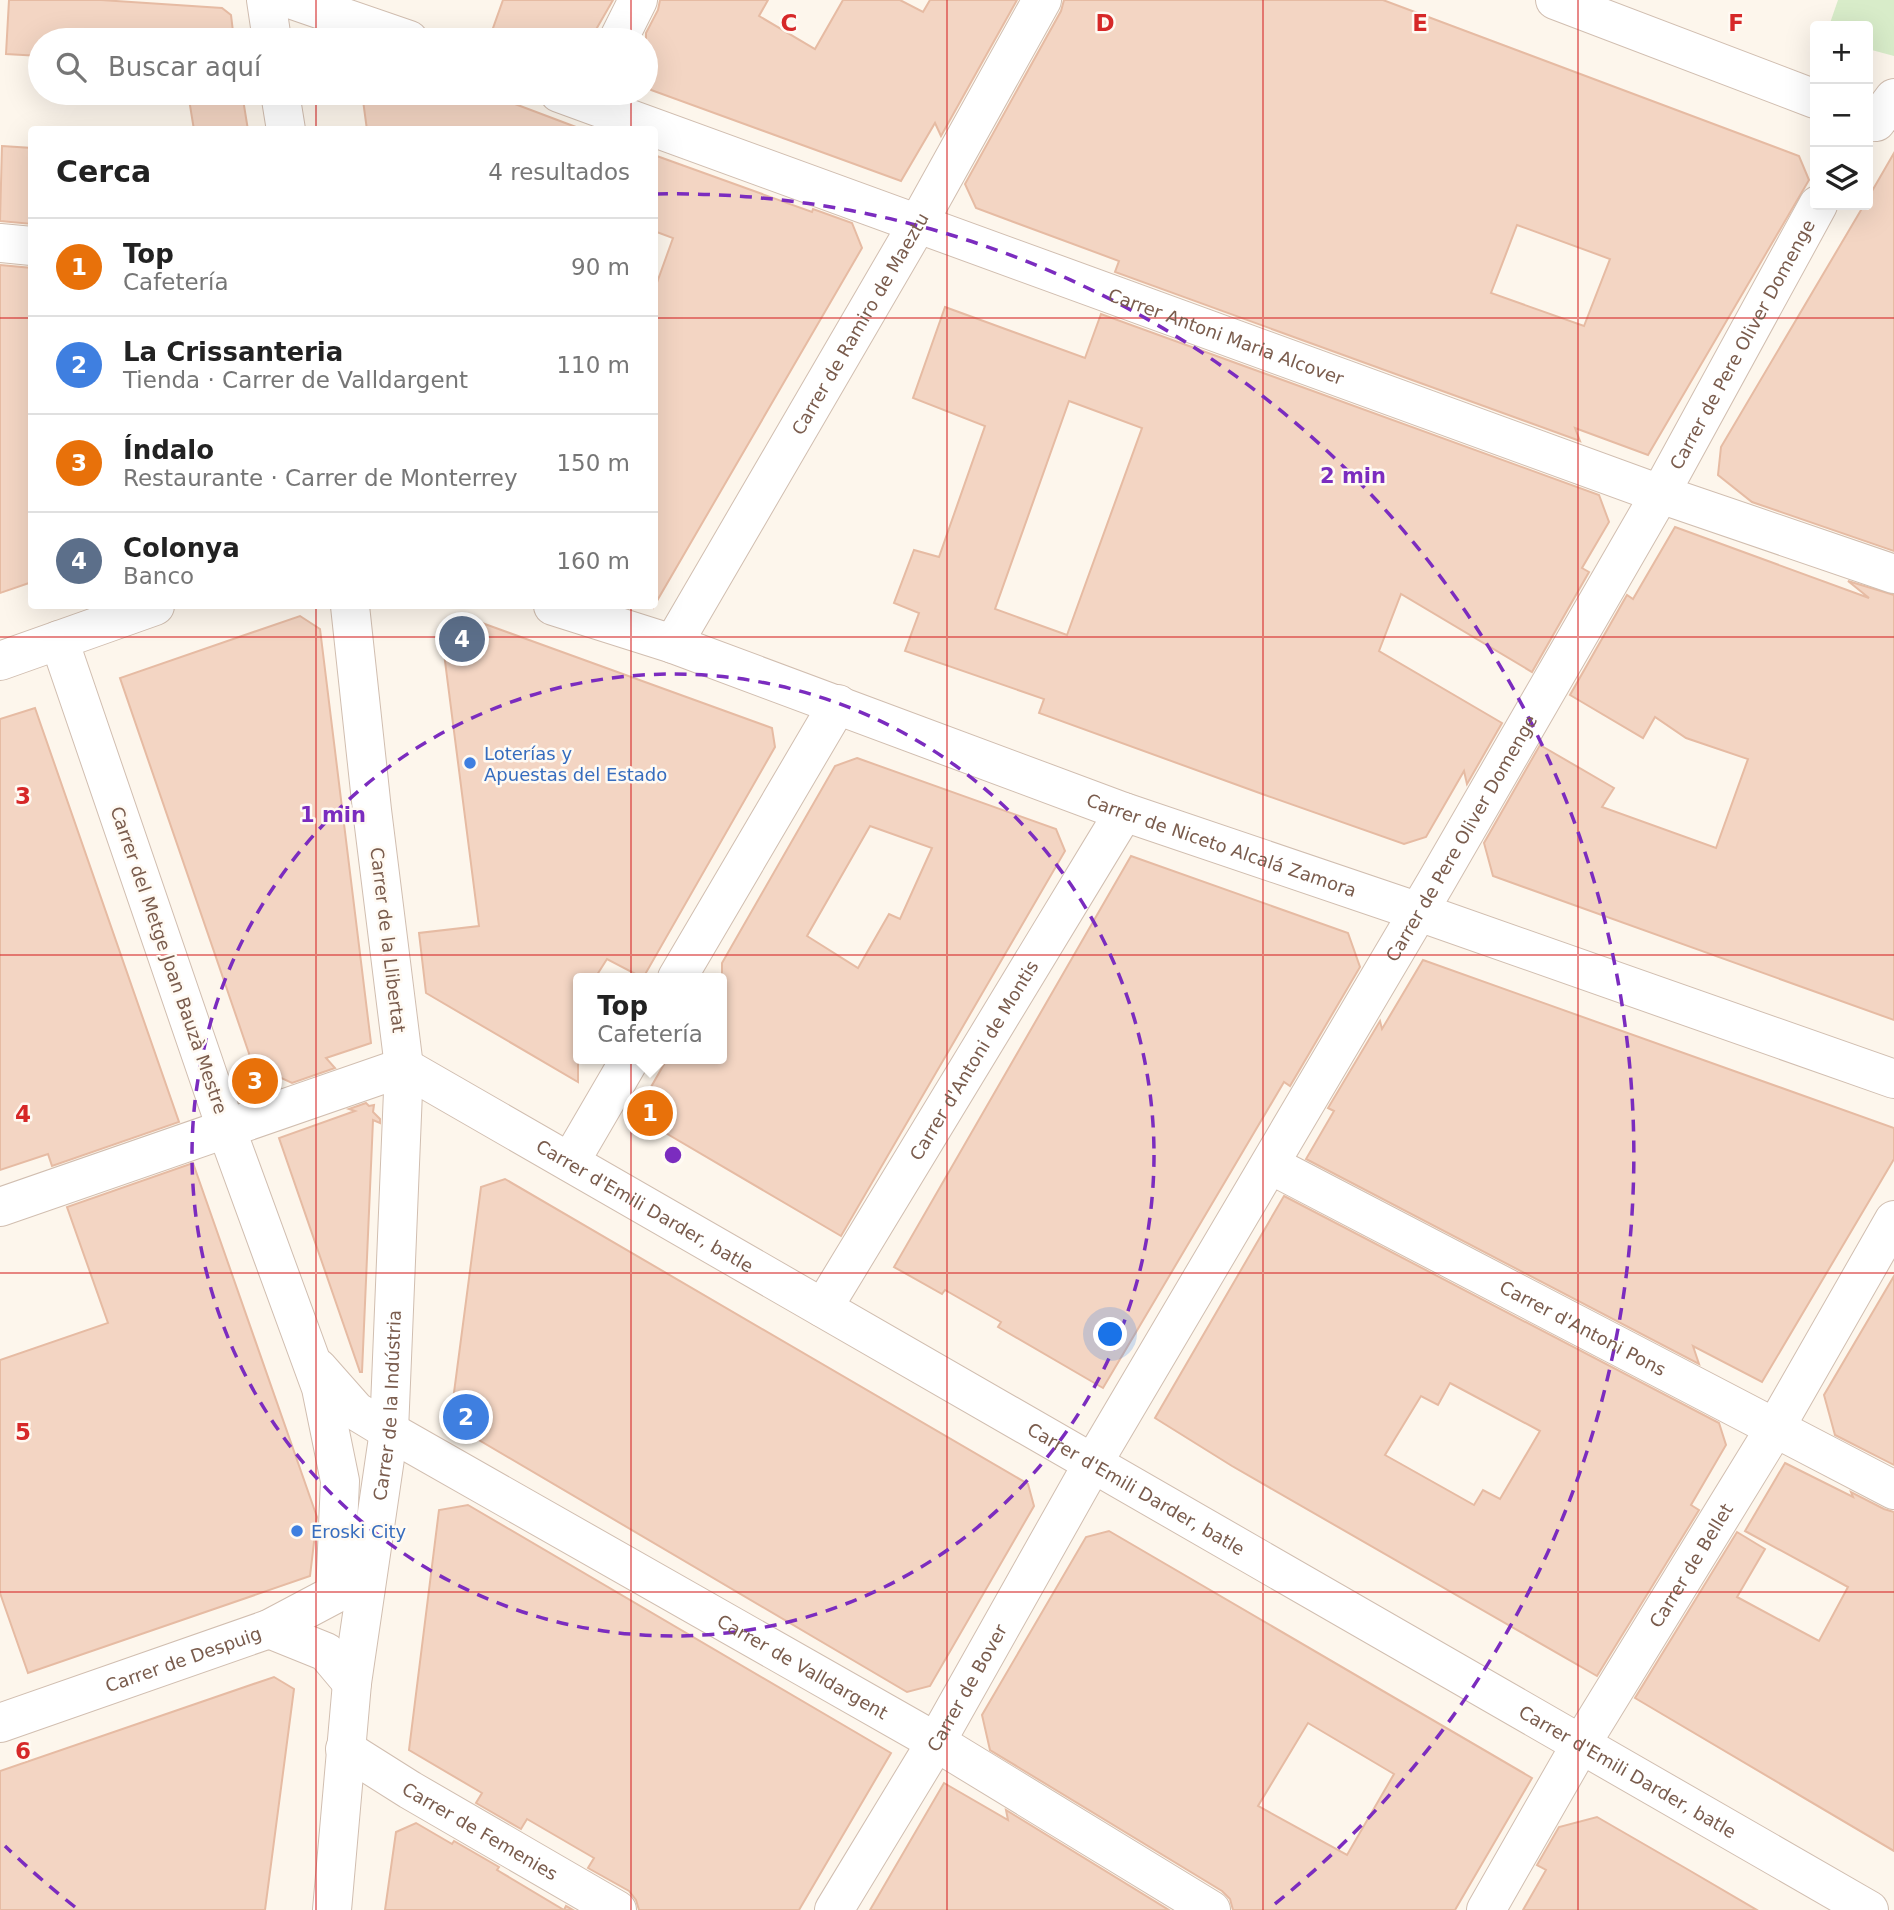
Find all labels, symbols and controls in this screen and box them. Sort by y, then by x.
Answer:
text: C [781,10,797,36]
text: D [1095,10,1115,36]
text: E [1412,10,1428,36]
text: F [1728,10,1744,36]
map controls [1810,21,1873,210]
button: + [1810,21,1873,84]
search box [28,28,658,105]
icon: search [52,48,90,86]
text: Buscar aquí [108,52,261,82]
button: − [1810,84,1873,147]
button: layers [1810,147,1873,210]
text: Cerca [56,154,151,189]
text: 4 resultados [488,159,630,185]
street label: Carrer de Ramiro de Maeztu [787,209,932,438]
street label: Carrer de Pere Oliver Domenge [1665,216,1819,473]
text: Top [123,239,174,269]
text: 1 [71,254,87,280]
text: 90 m [571,254,630,280]
text: Cafetería [123,269,229,295]
street label: Carrer Antoni Maria Alcover [1106,283,1347,389]
text: La Crissanteria [123,337,343,367]
text: 2 [71,352,87,378]
text: 110 m [556,352,630,378]
text: Tienda · Carrer de Valldargent [123,367,468,393]
text: Índalo [123,435,214,465]
text: 3 [71,450,87,476]
text: 150 m [556,450,630,476]
text: 2 min [1320,464,1386,488]
text: Restaurante · Carrer de Monterrey [123,465,518,491]
text: Colonya [123,533,240,563]
text: 4 [71,548,87,574]
text: 160 m [556,548,630,574]
text: Banco [123,563,194,589]
pin: 4 [439,613,485,665]
street label: Carrer de Pere Oliver Domenge [1381,711,1541,965]
place label: Loterías y Apuestas del Estado [484,743,667,785]
marker: Loterías y Apuestas del Estado [462,755,478,771]
text: 3 [15,783,31,809]
street label: Carrer de Niceto Alcalá Zamora [1084,789,1359,901]
text: 1 min [300,803,366,827]
street label: Carrer del Metge Joan Bauzà Mestre [106,804,232,1116]
street label: Carrer de la Llibertat [366,846,410,1034]
street label: Carrer d'Antoni de Montis [905,956,1042,1164]
popup [573,973,727,1064]
text: Top [597,991,648,1021]
text: Cafetería [597,1021,703,1047]
pin: 3 [232,1055,278,1107]
pin: 1 [627,1087,673,1139]
text: 4 [15,1101,31,1127]
street label: Carrer d'Emili Darder, batle [533,1135,757,1276]
centre of rings [661,1143,685,1167]
street label: Carrer d'Antoni Pons [1496,1276,1670,1380]
street label: Carrer de la Indústria [368,1310,404,1502]
your location [1093,1317,1127,1351]
pin: 2 [443,1391,489,1443]
street label: Carrer d'Emili Darder, batle [1024,1418,1249,1559]
text: 5 [15,1419,31,1445]
street label: Carrer de Bellet [1645,1499,1737,1631]
place label: Eroski City [311,1521,407,1542]
marker: Eroski City [289,1523,305,1539]
street label: Carrer de Valldargent [714,1610,892,1723]
street label: Carrer de Bover [922,1620,1011,1755]
street label: Carrer de Despuig [102,1622,264,1696]
street label: Carrer d'Emili Darder, batle [1516,1701,1740,1842]
text: 6 [15,1738,31,1764]
street label: Carrer de Femenies [399,1777,562,1884]

